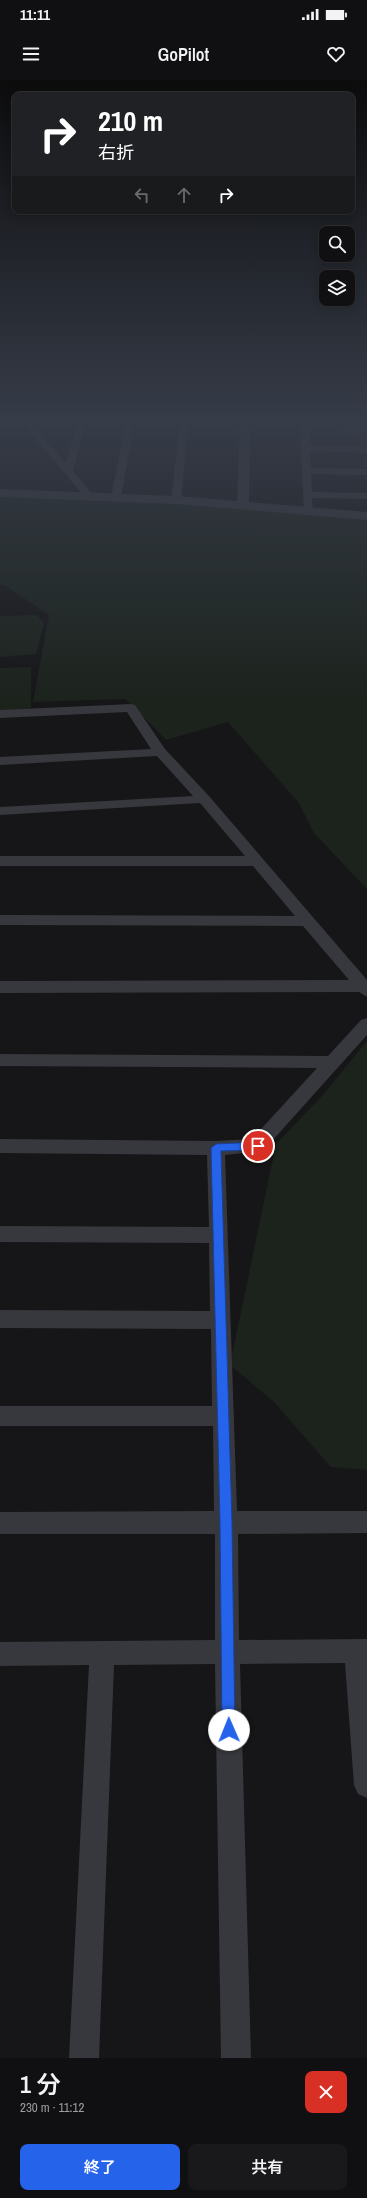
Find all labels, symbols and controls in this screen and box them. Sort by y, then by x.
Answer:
text: 11:11 [20,4,50,25]
text: GoPilot [158,42,209,67]
icon: menu [20,43,42,65]
icon: heart [325,43,347,65]
text: 210 m [98,102,163,140]
icon: right [32,108,84,160]
text: 右折 [98,140,134,165]
icon: left [131,184,153,206]
icon: ahead [173,184,195,206]
icon: right [215,184,237,206]
map controls [319,226,355,306]
button: search [319,226,355,262]
button: layers [319,270,355,306]
pin [241,1129,275,1163]
icon: arrive [247,1135,269,1157]
position arrow [208,1709,250,1751]
text: 1 分 [20,2068,60,2100]
button: close [305,2071,347,2113]
text: 230 m · 11:12 [20,2099,84,2116]
button: 終了 [20,2144,180,2190]
button: 共有 [188,2144,347,2190]

